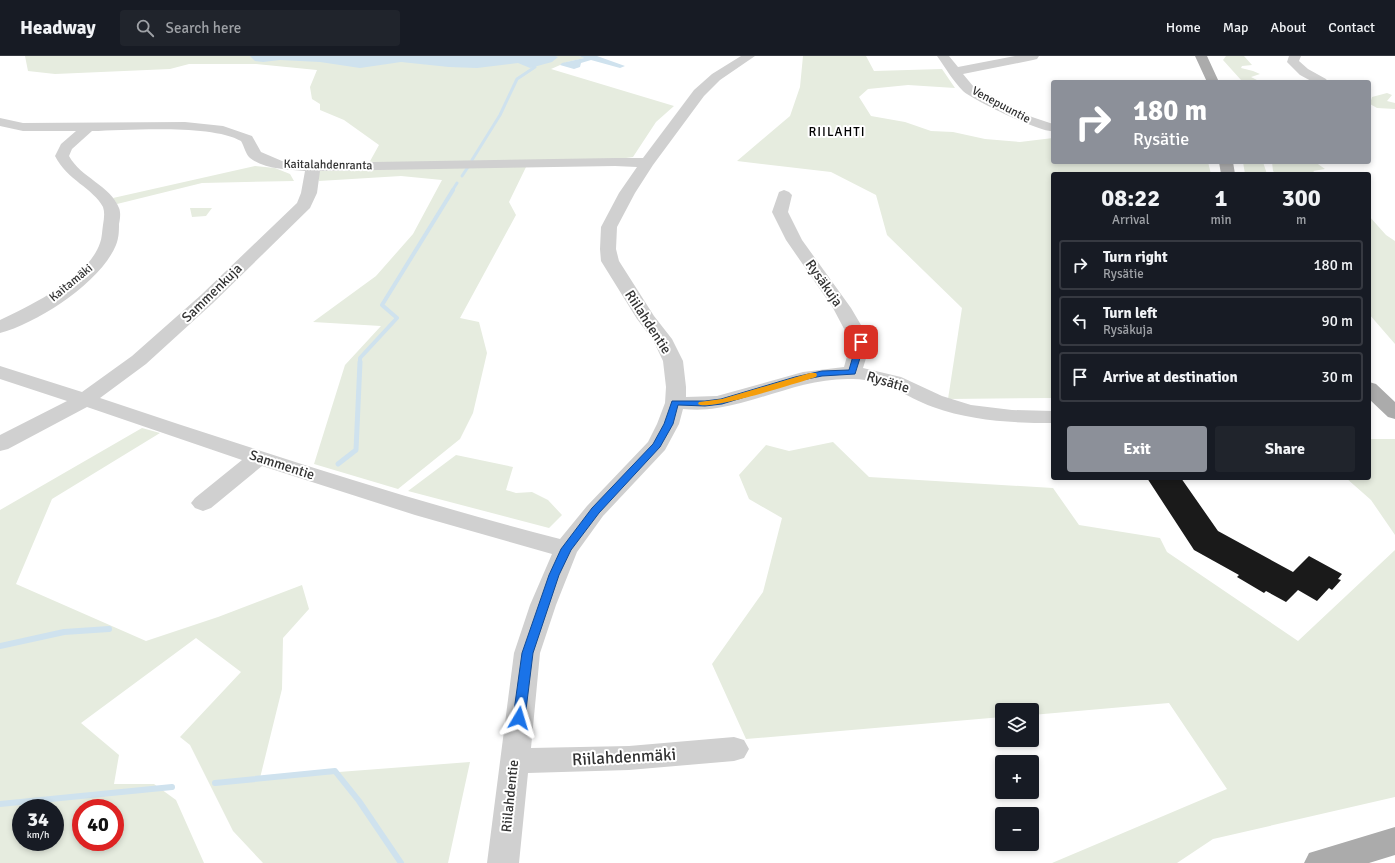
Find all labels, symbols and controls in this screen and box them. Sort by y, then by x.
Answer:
search box [120,10,400,46]
text: Headway [20,16,96,40]
icon: search [134,17,156,39]
text: Search here [166,19,241,37]
text: Home [1166,19,1201,36]
text: Map [1223,19,1248,36]
text: About [1270,19,1306,36]
text: Contact [1328,19,1375,36]
street label: Venepuuntie [969,83,1033,127]
text: 180 m [1133,94,1207,128]
icon: right [1067,96,1119,148]
district label: RIILAHTI [808,124,866,140]
text: Rysätie [1133,128,1189,150]
street label: Kaitalahdenranta [283,157,373,173]
text: 08:22 [1101,183,1160,213]
text: 1 [1215,183,1227,213]
text: 300 [1282,183,1321,213]
text: Arrival [1112,212,1149,228]
text: min [1211,212,1232,228]
text: m [1296,212,1306,228]
text: Turn right [1103,248,1168,266]
icon: right [1069,254,1091,276]
street label: Rysäkuja [802,256,846,310]
text: 180 m [1313,256,1353,274]
street label: Sammenkuja [178,260,246,326]
street label: Kaitamäki [46,261,96,305]
text: Rysätie [1103,266,1144,282]
street label: Riilahdentie [621,287,675,357]
text: Turn left [1103,304,1157,322]
icon: left [1069,310,1091,332]
text: 90 m [1322,312,1353,330]
text: Rysäkuja [1103,322,1153,338]
pin [844,325,878,359]
icon: arrive [850,331,872,353]
icon: arrive [1069,366,1091,388]
street label: Rysätie [865,367,911,397]
text: Arrive at destination [1103,368,1238,386]
text: 30 m [1322,368,1353,386]
button: Exit [1067,426,1207,472]
button: Share [1215,426,1355,472]
street label: Sammentie [247,446,317,484]
position arrow [498,697,540,739]
map controls [995,703,1039,851]
button: layers [995,703,1039,747]
street label: Riilahdenmäki [571,744,677,770]
button: + [995,755,1039,799]
street label: Riilahdentie [498,759,522,833]
speed limit sign: 40 [72,799,124,851]
text: 34 [27,807,49,832]
button: − [995,807,1039,851]
text: km/h [27,829,49,841]

